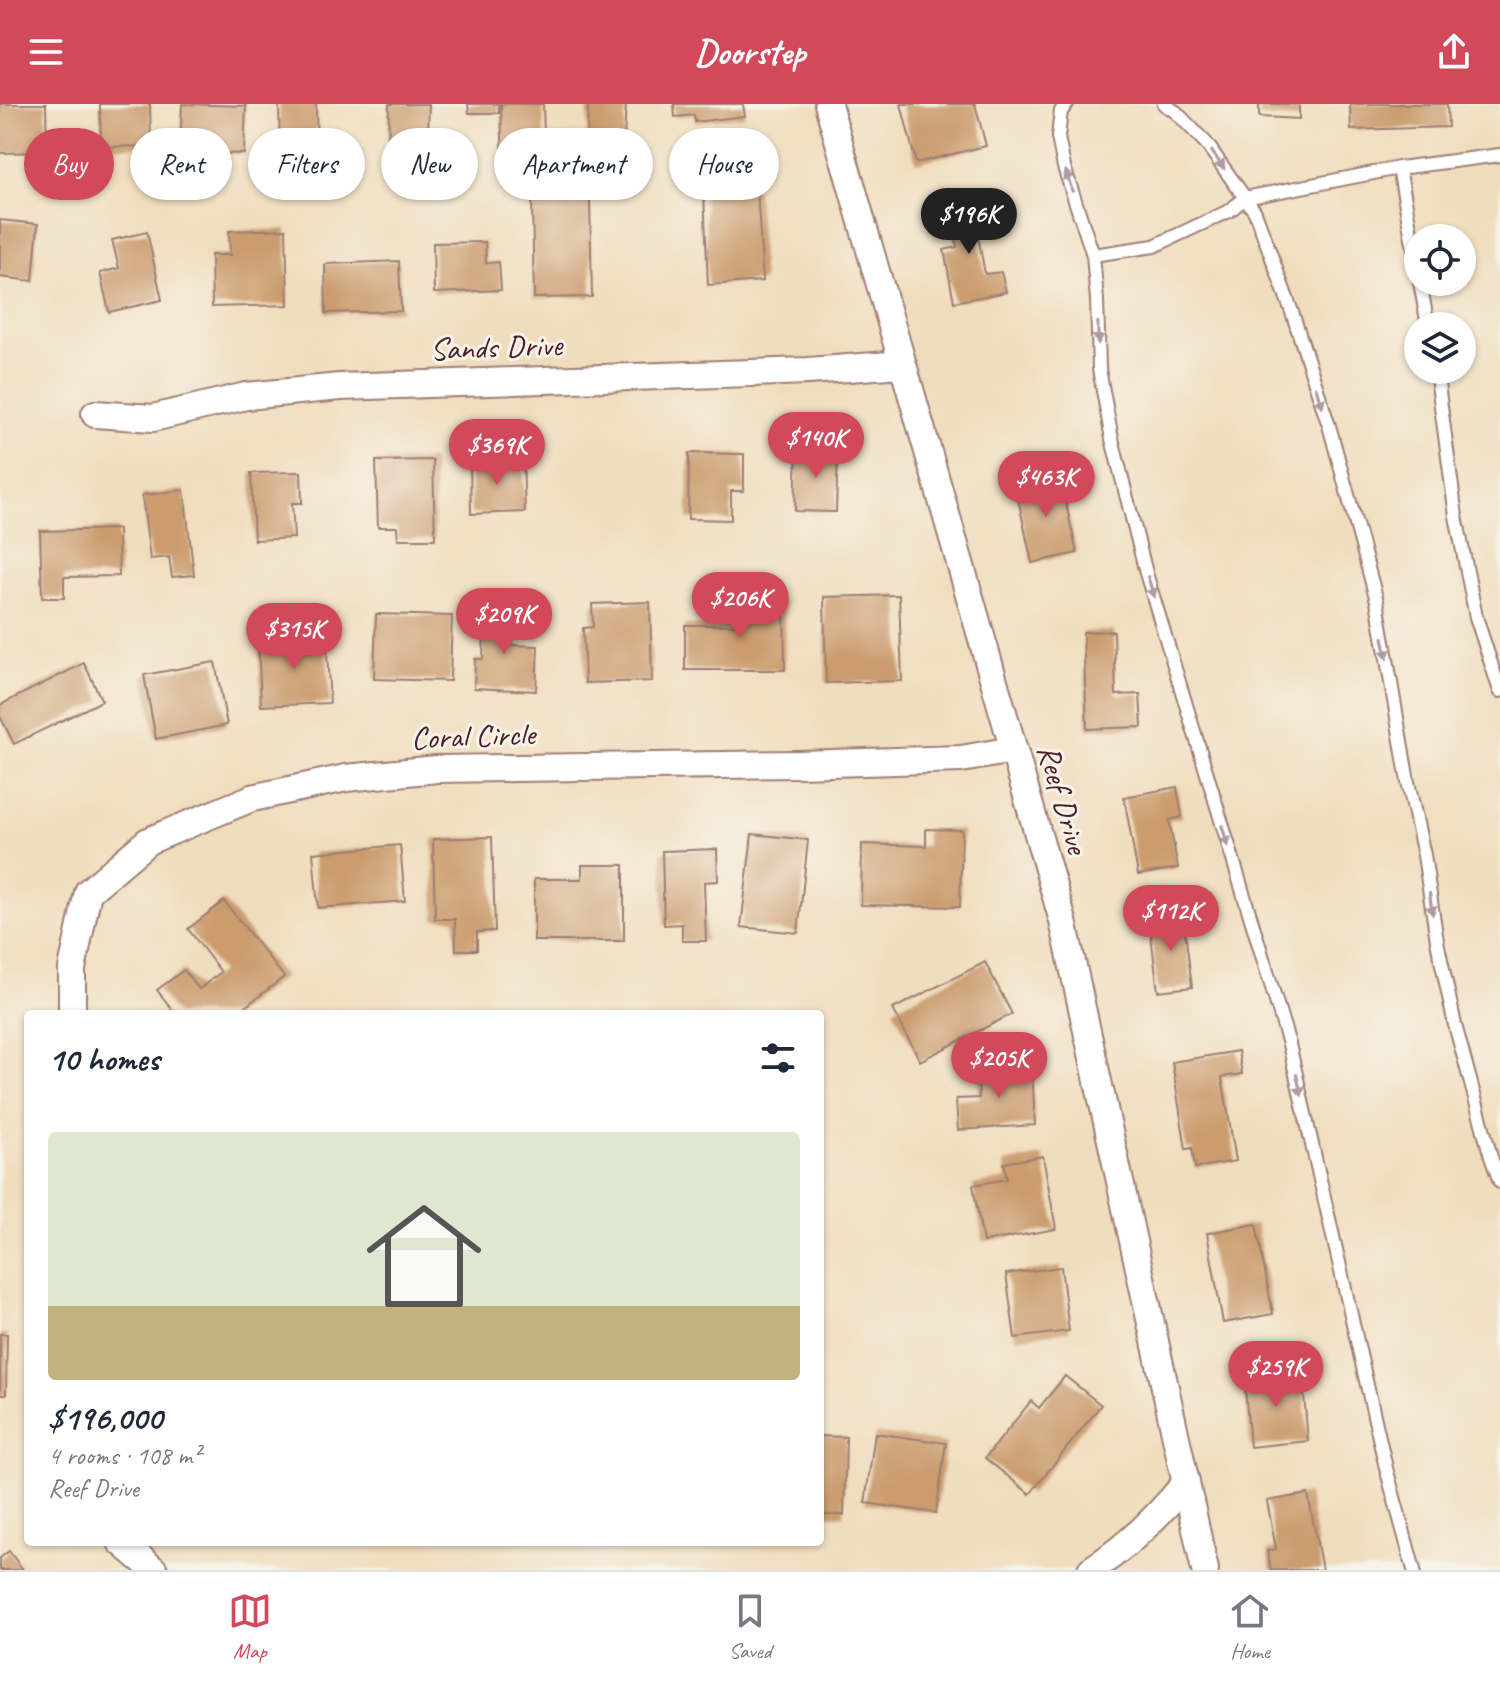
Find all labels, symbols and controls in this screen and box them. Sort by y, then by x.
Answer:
text: Doorstep [695,29,805,75]
icon: menu [24,30,68,74]
icon: share [1432,30,1476,74]
chip: Buy [24,128,114,200]
chip: Rent [130,128,232,200]
chip: Filters [248,128,365,200]
chip: New [381,128,478,200]
chip: Apartment [494,128,653,200]
chip: House [669,128,779,200]
one-way arrow [1209,149,1225,170]
one-way arrow [1062,169,1075,193]
pin: $196K [913,188,1025,256]
text: $196K [939,197,999,230]
map controls [1404,224,1476,384]
button: locate [1404,224,1476,296]
button: layers [1404,312,1476,384]
one-way arrow [1091,321,1104,346]
street label: Sands Drive [429,324,565,370]
one-way arrow [1314,385,1326,409]
pin: $140K [760,412,872,480]
pin: $369K [441,419,553,487]
text: $140K [786,421,846,454]
text: $369K [467,428,527,461]
pin: $463K [990,451,1102,519]
text: $463K [1016,460,1076,493]
pin: $206K [684,572,796,640]
one-way arrow [1145,575,1158,599]
text: $206K [710,581,770,614]
pin: $209K [448,588,560,656]
text: $209K [474,597,534,630]
pin: $315K [238,603,350,671]
text: $315K [264,612,324,645]
one-way arrow [1379,636,1392,661]
street label: Coral Circle [410,713,538,759]
street label: Reef Drive [1028,740,1099,861]
one-way arrow [1219,824,1232,848]
pin: $112K [1115,885,1227,953]
one-way arrow [1425,892,1438,917]
text: $112K [1141,894,1201,927]
pin: $205K [943,1032,1055,1100]
icon: filters [756,1036,800,1080]
text: 10 homes [48,1037,159,1080]
text: $205K [969,1041,1029,1074]
one-way arrow [1294,1073,1306,1098]
icon: home [352,1184,496,1328]
pin: $259K [1220,1341,1332,1409]
text: $259K [1246,1350,1306,1383]
text: $196,000 [48,1396,162,1439]
text: 4 rooms · 108 m² [48,1439,200,1472]
text: Reef Drive [48,1472,139,1505]
tab: Map [228,1589,272,1665]
tab: Saved [728,1589,772,1665]
tab: Home [1228,1589,1272,1665]

